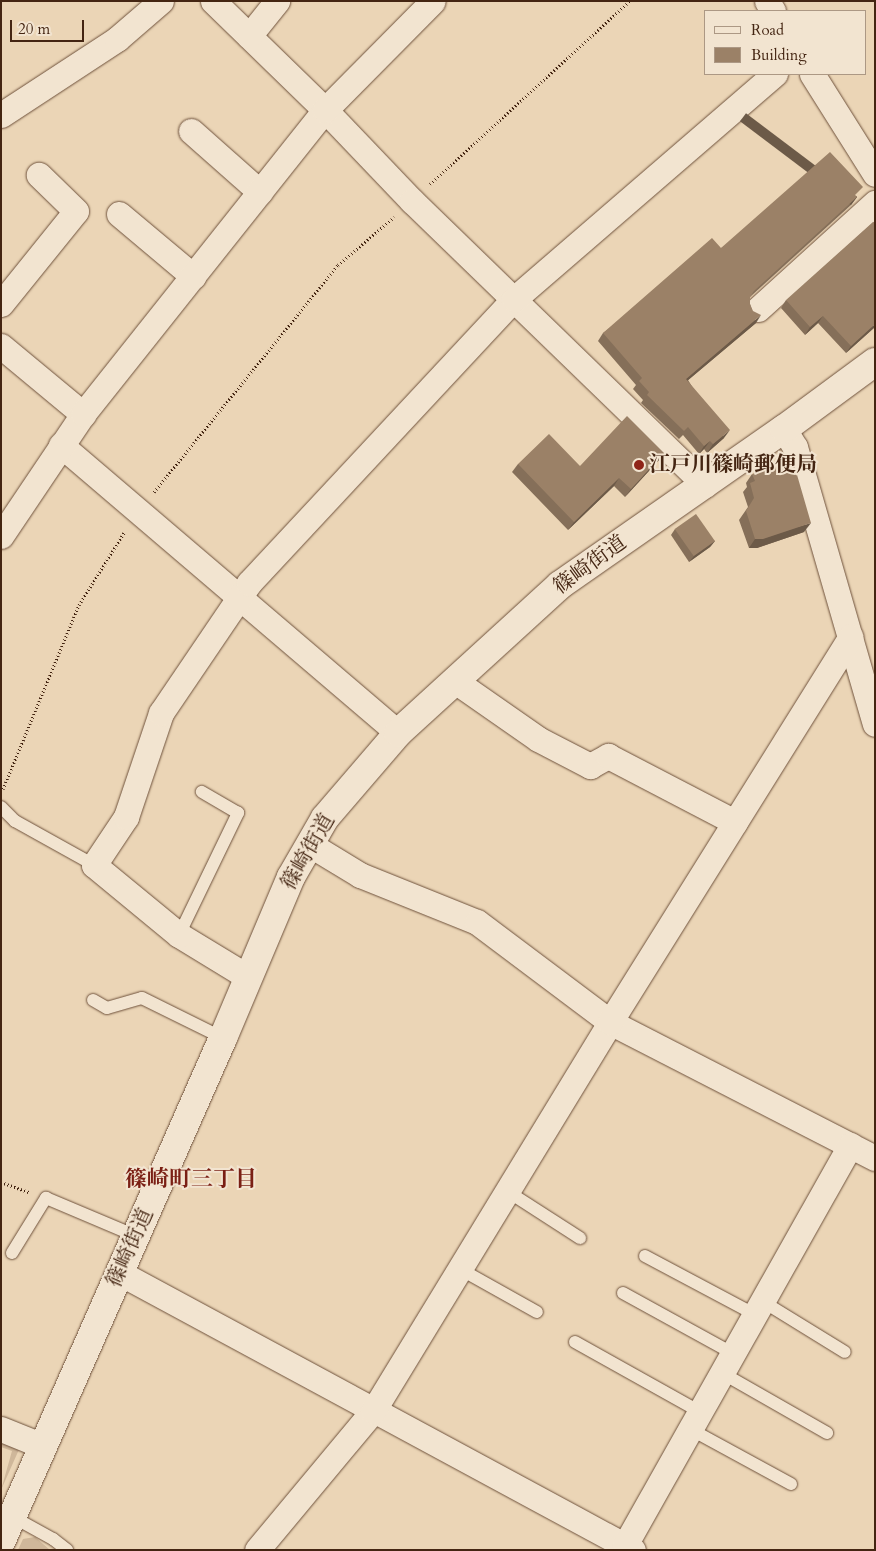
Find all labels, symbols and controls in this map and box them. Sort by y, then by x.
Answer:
scale bar [12,10,86,42]
legend [704,10,866,75]
text: 20 m [18,19,50,39]
text: Road [751,20,784,40]
text: Building [751,45,807,65]
place label: 江戸川篠崎郵便局 [649,452,817,478]
marker: 江戸川篠崎郵便局 [633,459,645,471]
street label: 篠崎街道 [549,530,631,600]
street label: 篠崎街道 [276,809,340,895]
district label: 篠崎町三丁目 [125,1167,257,1193]
street label: 篠崎街道 [101,1205,159,1291]

